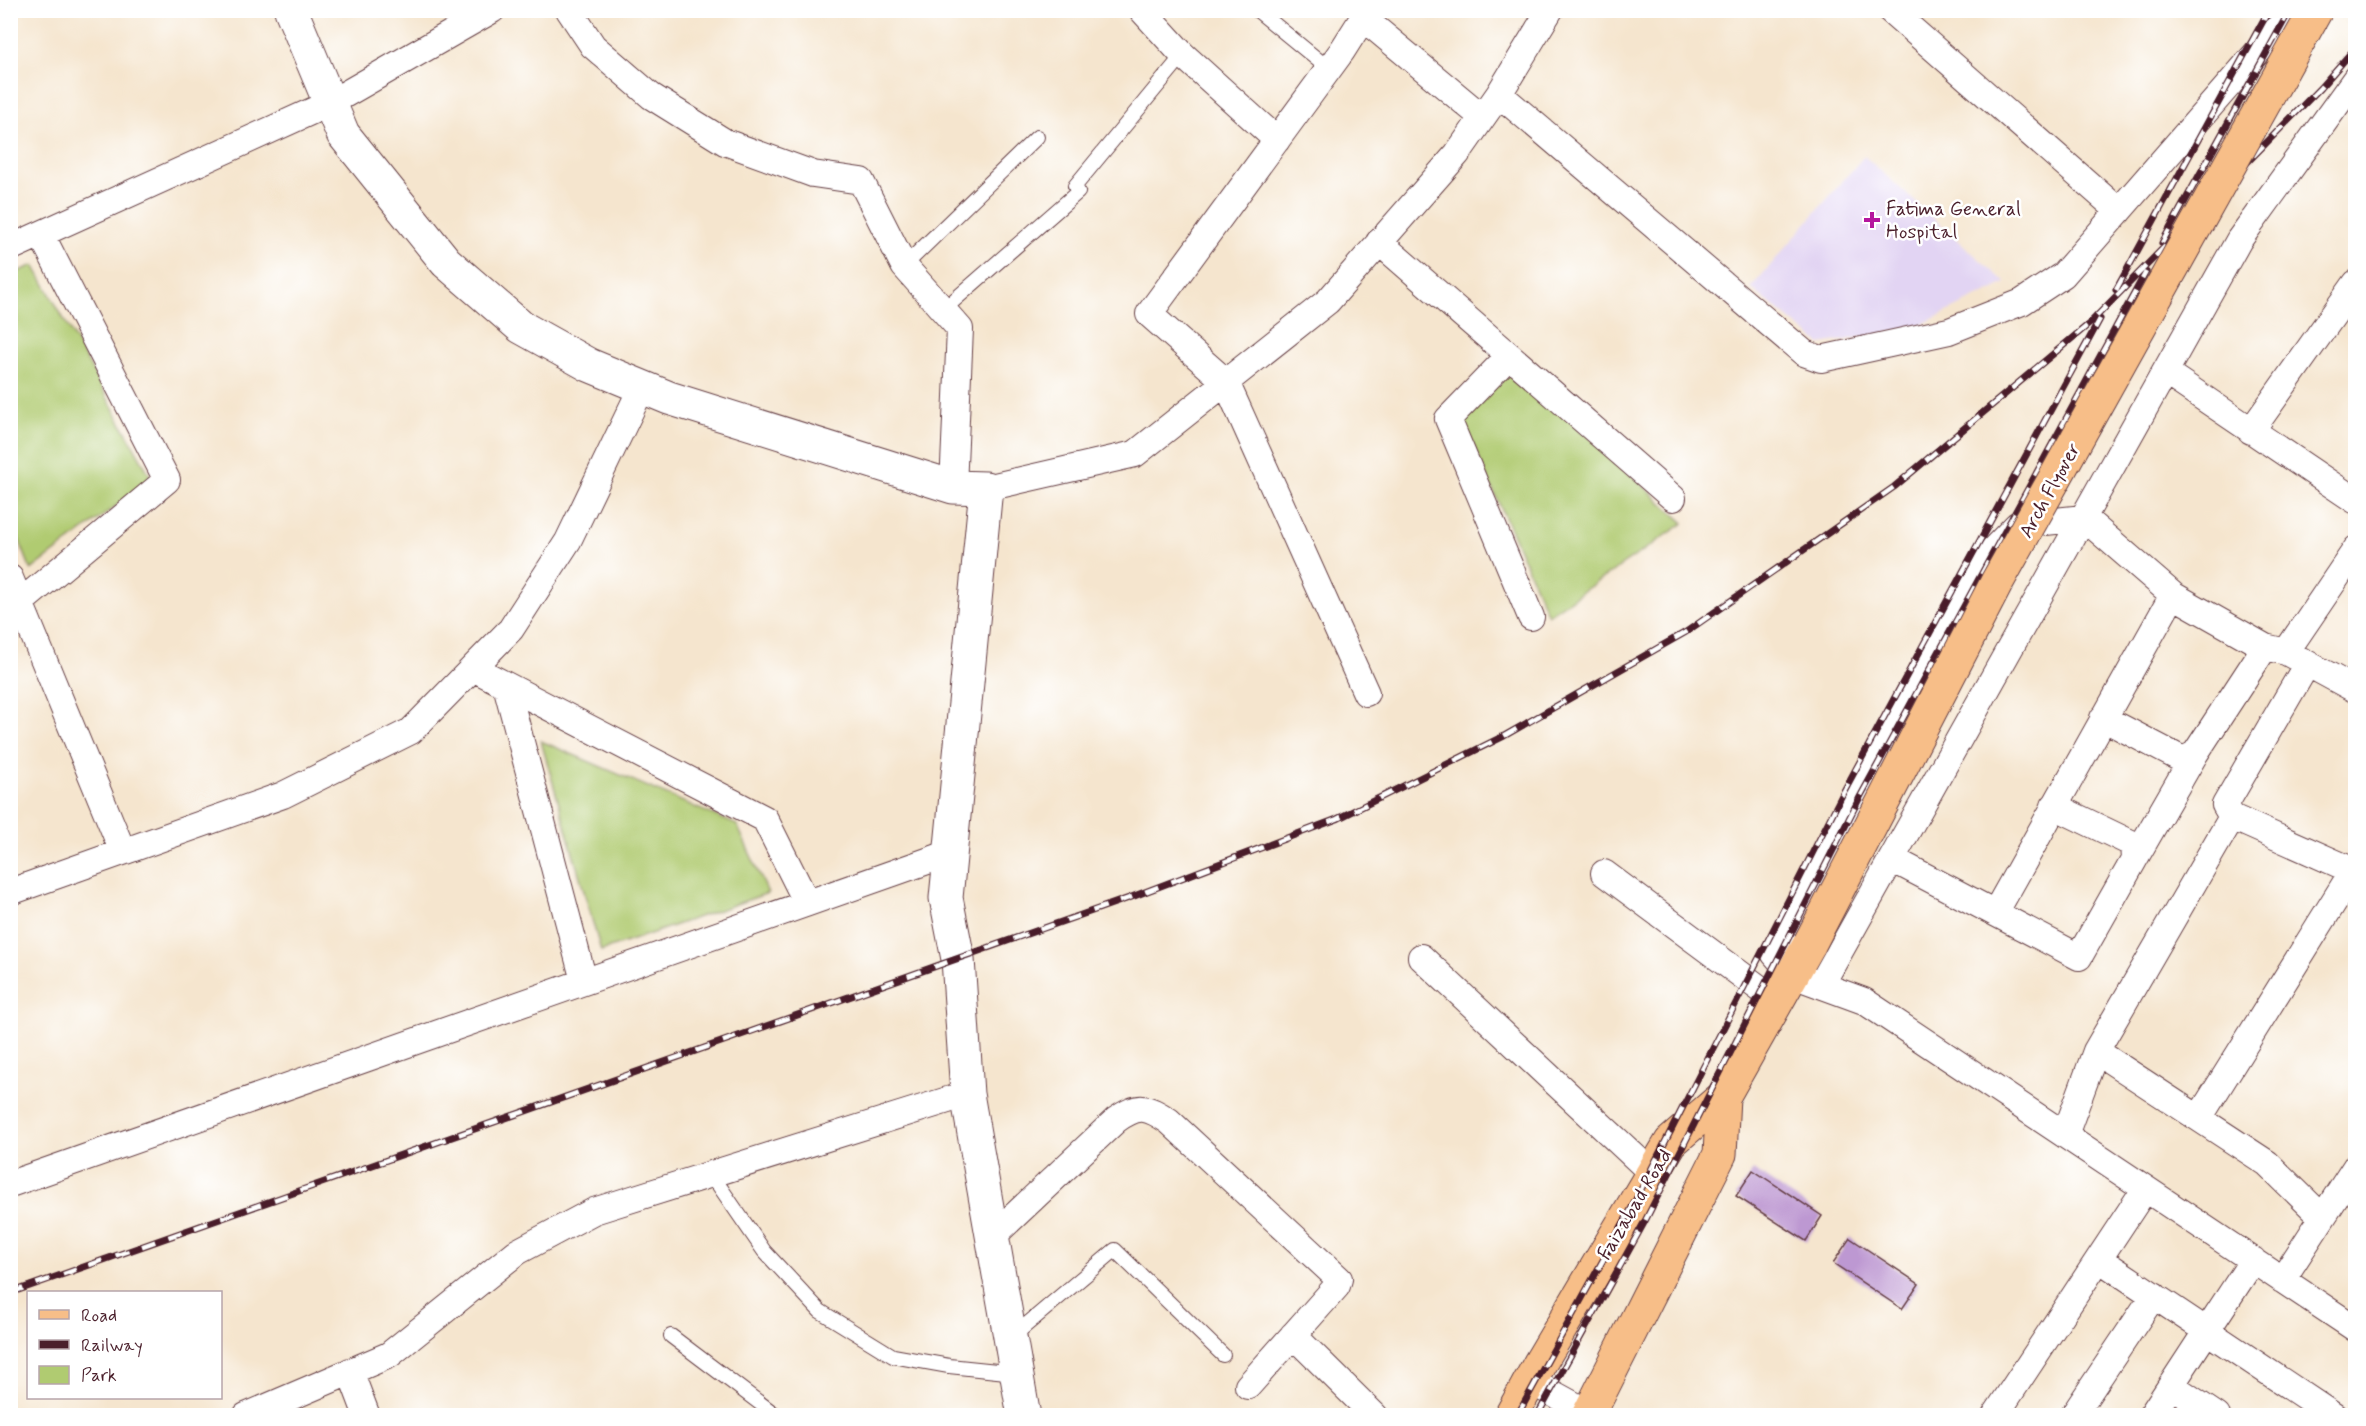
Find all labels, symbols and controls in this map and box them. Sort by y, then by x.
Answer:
place label: Fatima General Hospital [1886,196,2021,246]
marker: Fatima General Hospital [1863,211,1881,229]
street label: Arch Flyover [2013,438,2088,543]
street label: Faizabad Road [1592,1144,1679,1265]
legend [27,1291,222,1399]
text: Road [81,1304,117,1328]
text: Railway [81,1334,143,1358]
text: Park [81,1364,117,1388]

